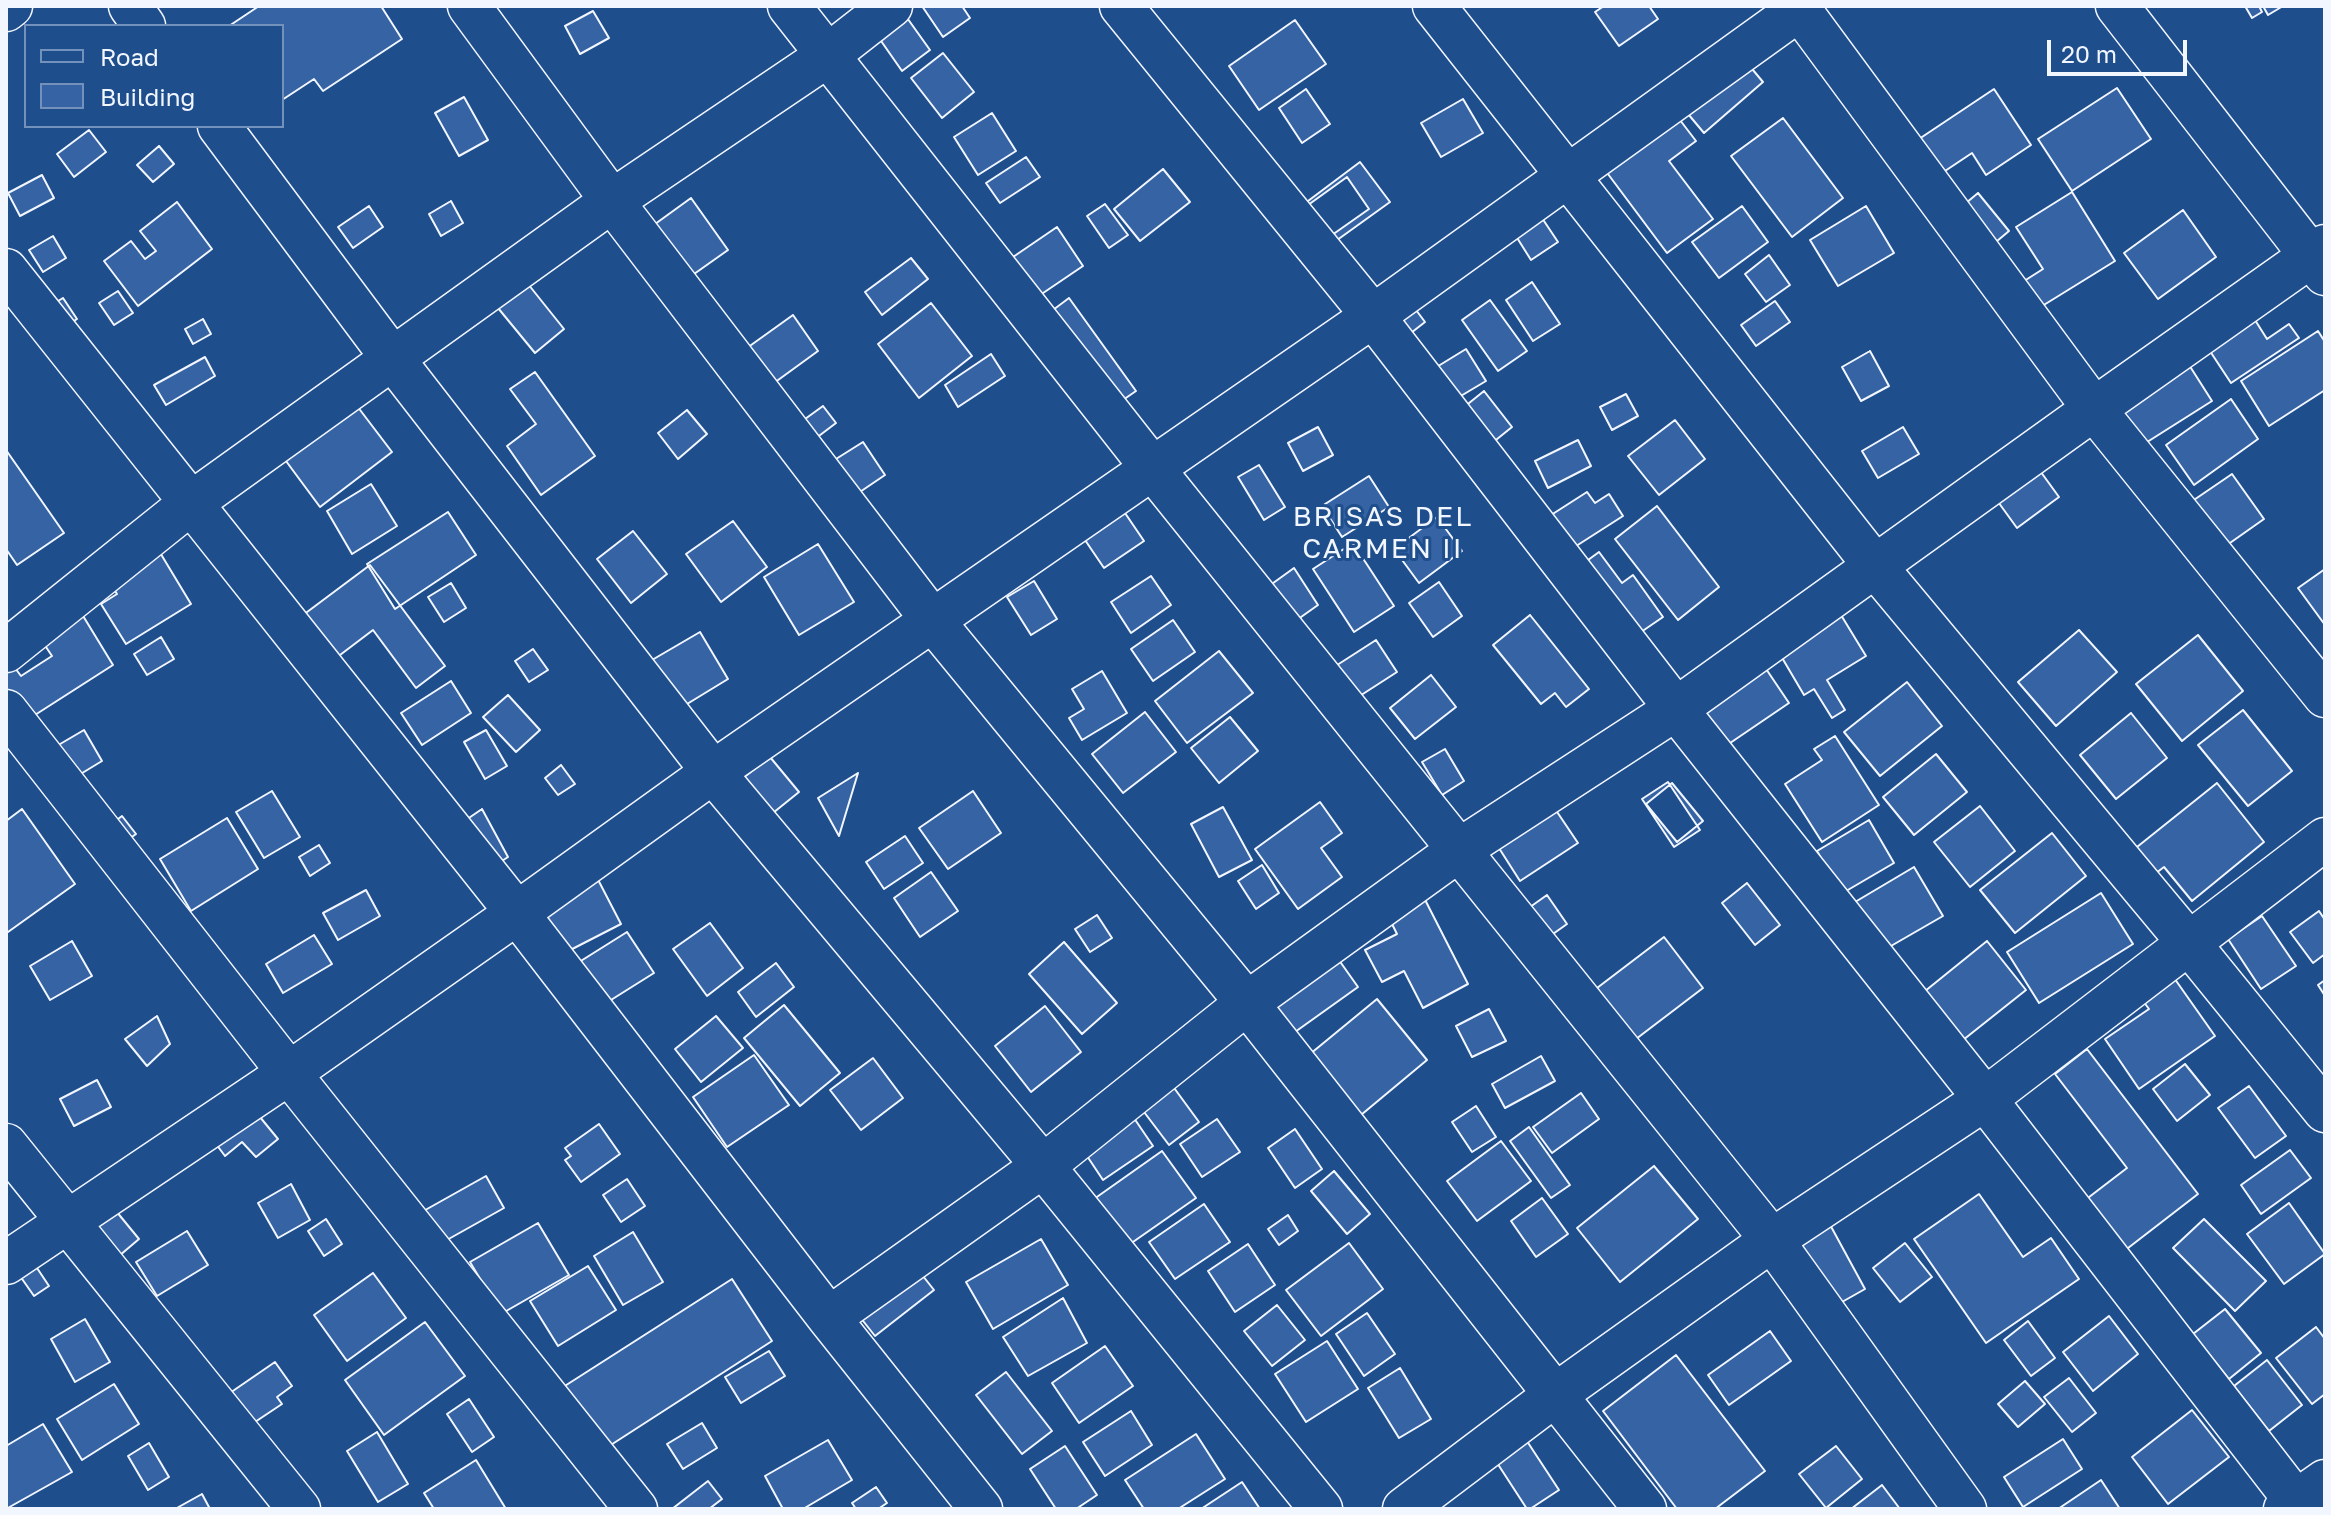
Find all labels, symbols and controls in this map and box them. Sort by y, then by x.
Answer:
legend [24,24,284,128]
scale bar [2051,24,2191,74]
text: 20 m [2061,39,2117,68]
text: Road [100,42,159,71]
text: Building [100,82,195,111]
district label: BRISAS DEL CARMEN II [1293,500,1473,566]

